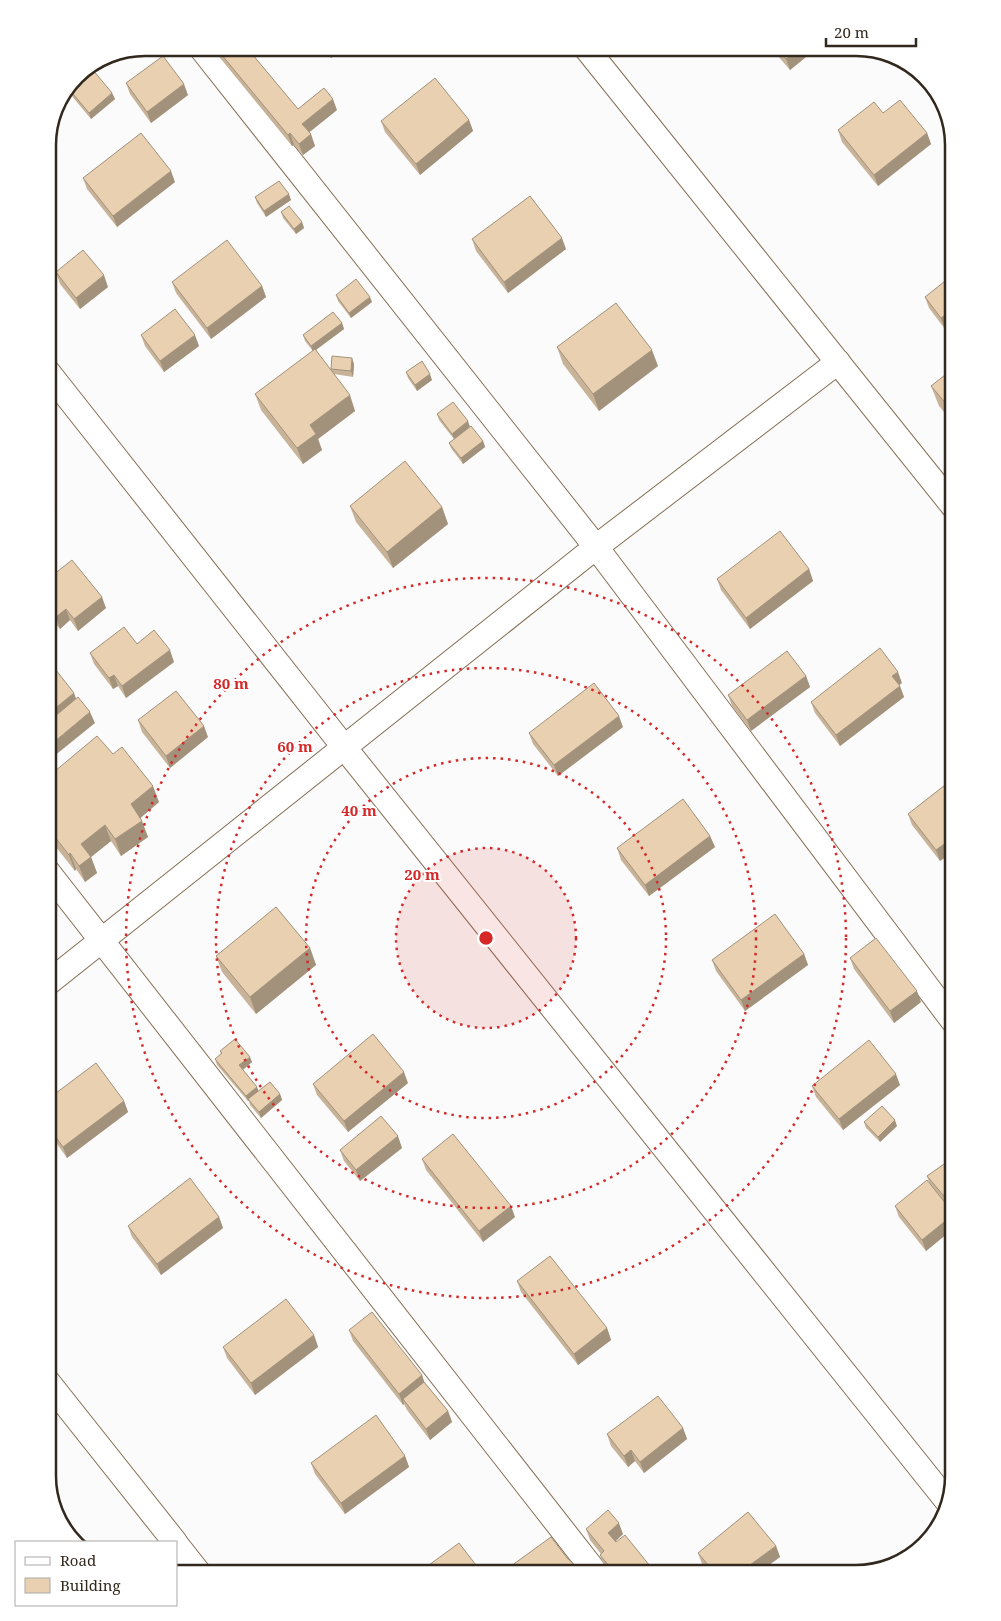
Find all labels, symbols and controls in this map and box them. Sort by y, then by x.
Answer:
scale bar [826,15,916,47]
text: 20 m [834,22,869,42]
text: 80 m [213,673,249,693]
text: 60 m [277,736,313,756]
text: 40 m [341,800,377,820]
text: 20 m [404,864,440,884]
centre of rings [477,929,495,947]
legend [15,1541,178,1606]
text: Road [60,1550,96,1570]
text: Building [60,1575,121,1595]

